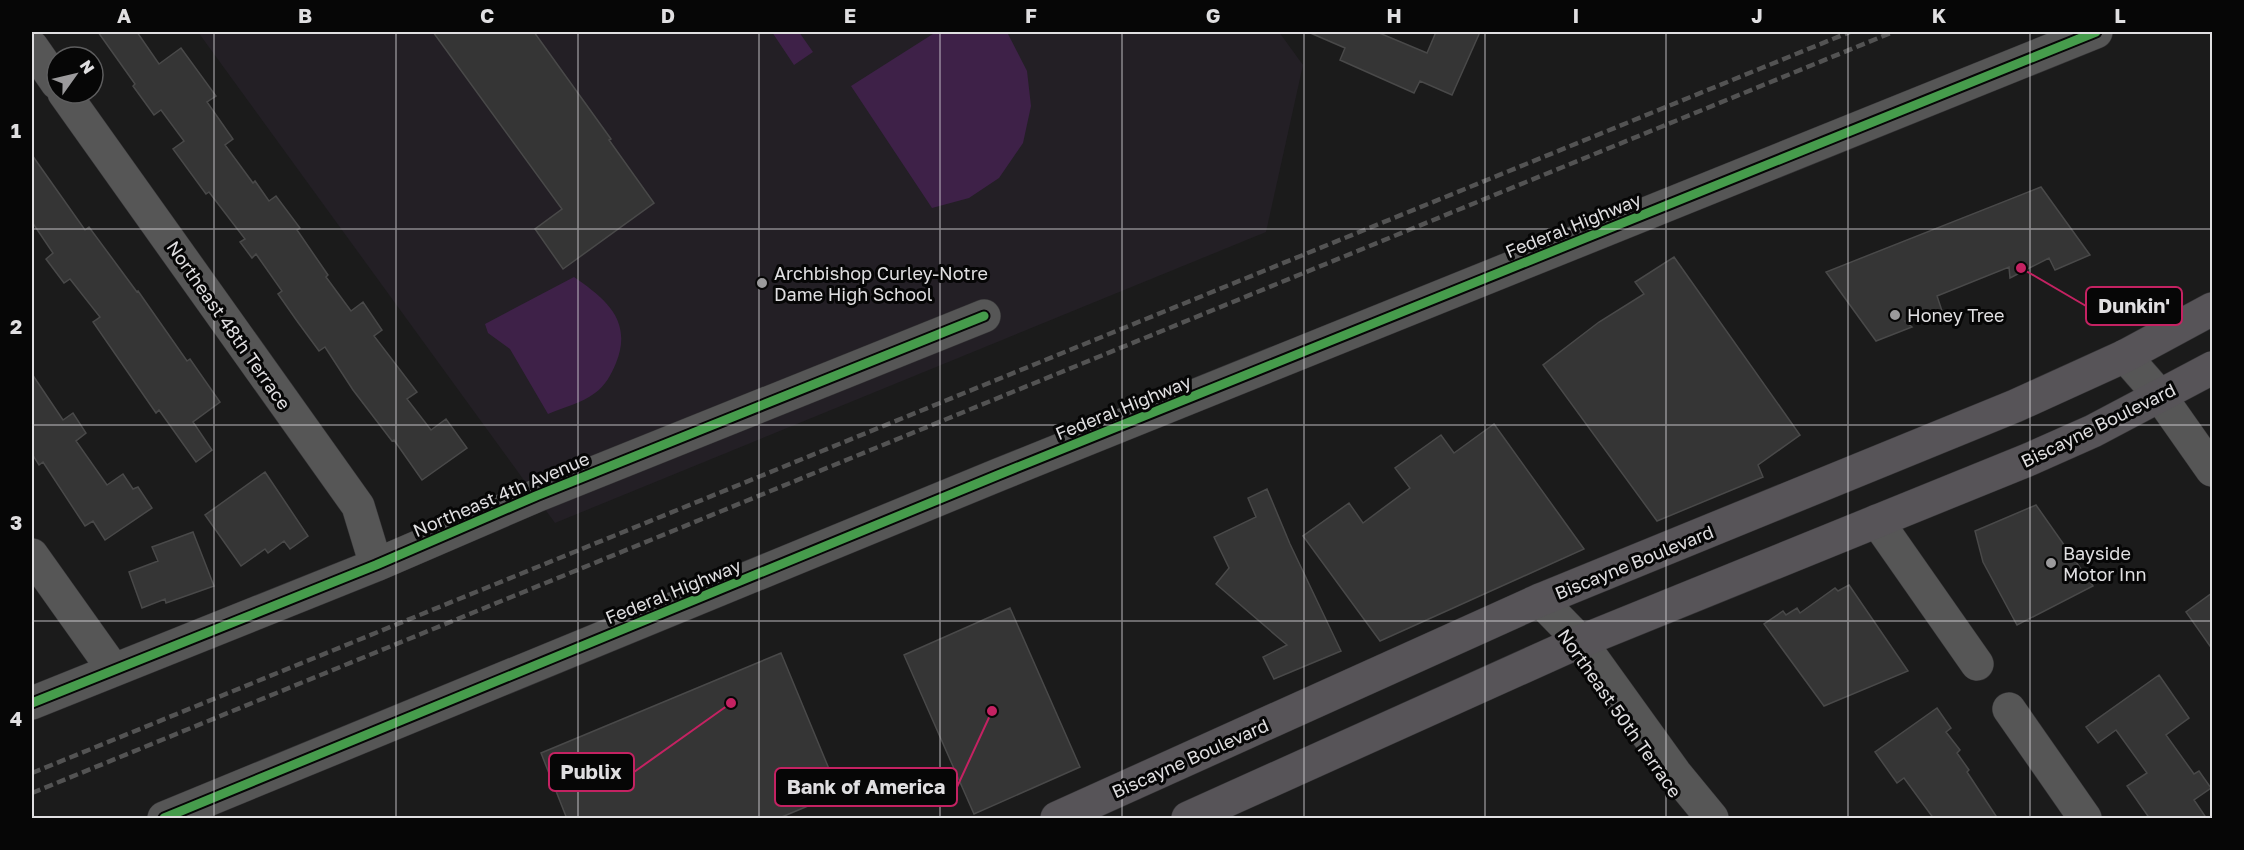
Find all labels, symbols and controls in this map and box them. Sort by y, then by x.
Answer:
text: A [117,3,131,27]
text: B [298,3,312,27]
text: C [480,3,494,27]
text: D [661,3,675,27]
text: E [844,3,856,27]
text: F [1025,3,1037,27]
text: G [1206,3,1220,27]
text: H [1386,3,1402,27]
text: I [1573,3,1579,27]
text: J [1751,3,1763,27]
text: K [1932,3,1947,27]
text: L [2114,3,2126,27]
north arrow [45,45,105,105]
text: N [76,56,99,77]
text: 1 [11,118,21,142]
street label: Federal Highway [1502,188,1644,262]
street label: Northeast 48th Terrace [162,236,296,414]
place label: Archbishop Curley-Notre Dame High School [774,262,988,305]
marker: Archbishop Curley-Notre Dame High School [755,276,769,290]
callout: Dunkin' [2086,287,2182,325]
text: Dunkin' [2098,293,2170,317]
place label: Honey Tree [1907,304,2004,326]
marker: Honey Tree [1888,308,1902,322]
text: 2 [10,314,22,338]
street label: Federal Highway [1052,370,1194,444]
street label: Biscayne Boulevard [2017,378,2179,472]
street label: Northeast 4th Avenue [410,447,592,541]
text: 3 [10,510,22,534]
street label: Biscayne Boulevard [1551,520,1717,604]
place label: Bayside Motor Inn [2063,542,2147,585]
street label: Federal Highway [602,554,744,628]
marker: Bayside Motor Inn [2044,556,2058,570]
street label: Northeast 50th Terrace [1553,625,1687,801]
text: 4 [10,706,22,730]
street label: Biscayne Boulevard [1108,714,1272,802]
callout: Publix [549,753,634,791]
text: Publix [560,759,622,783]
callout: Bank of America [775,768,957,806]
text: Bank of America [787,774,945,798]

